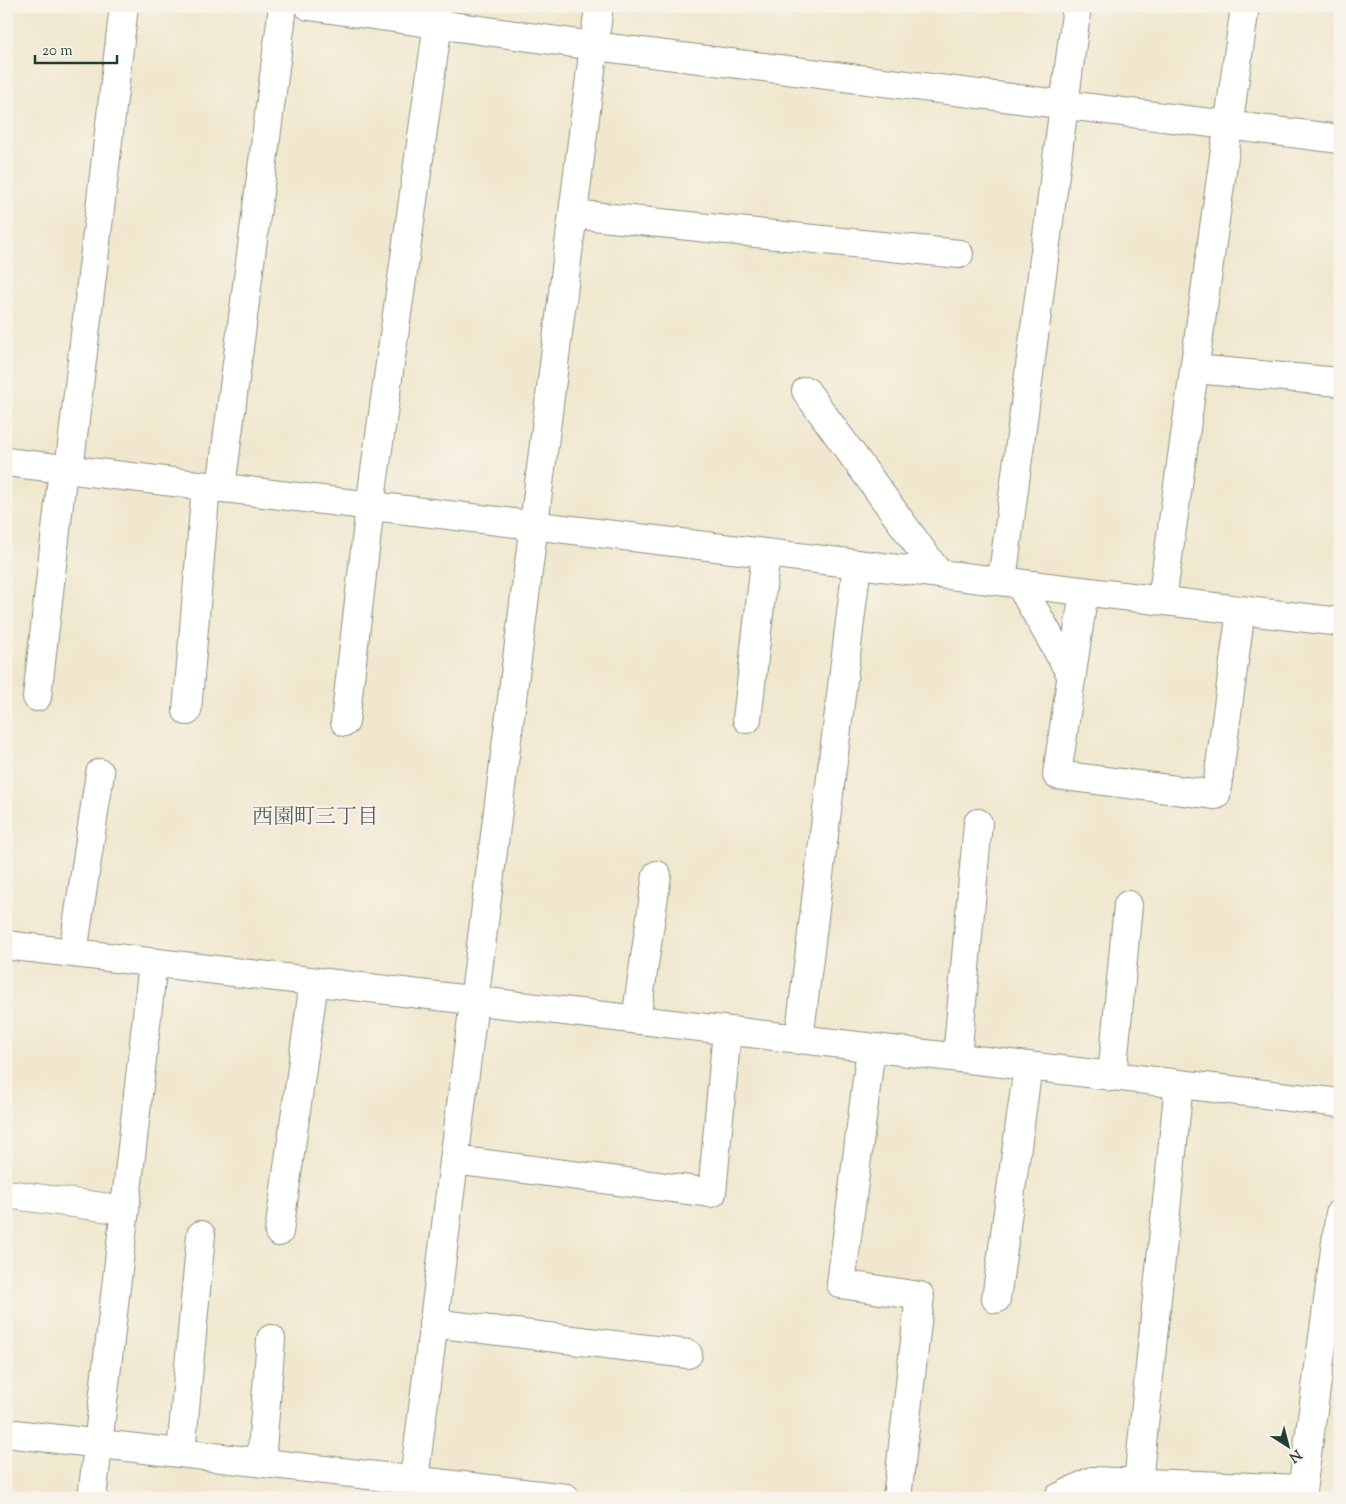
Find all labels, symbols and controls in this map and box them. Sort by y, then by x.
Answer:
scale bar [35,32,118,64]
text: 20 m [42,41,73,62]
district label: 西園町三丁目 [252,803,378,833]
north arrow [1264,1422,1314,1472]
text: N [1284,1444,1305,1466]

